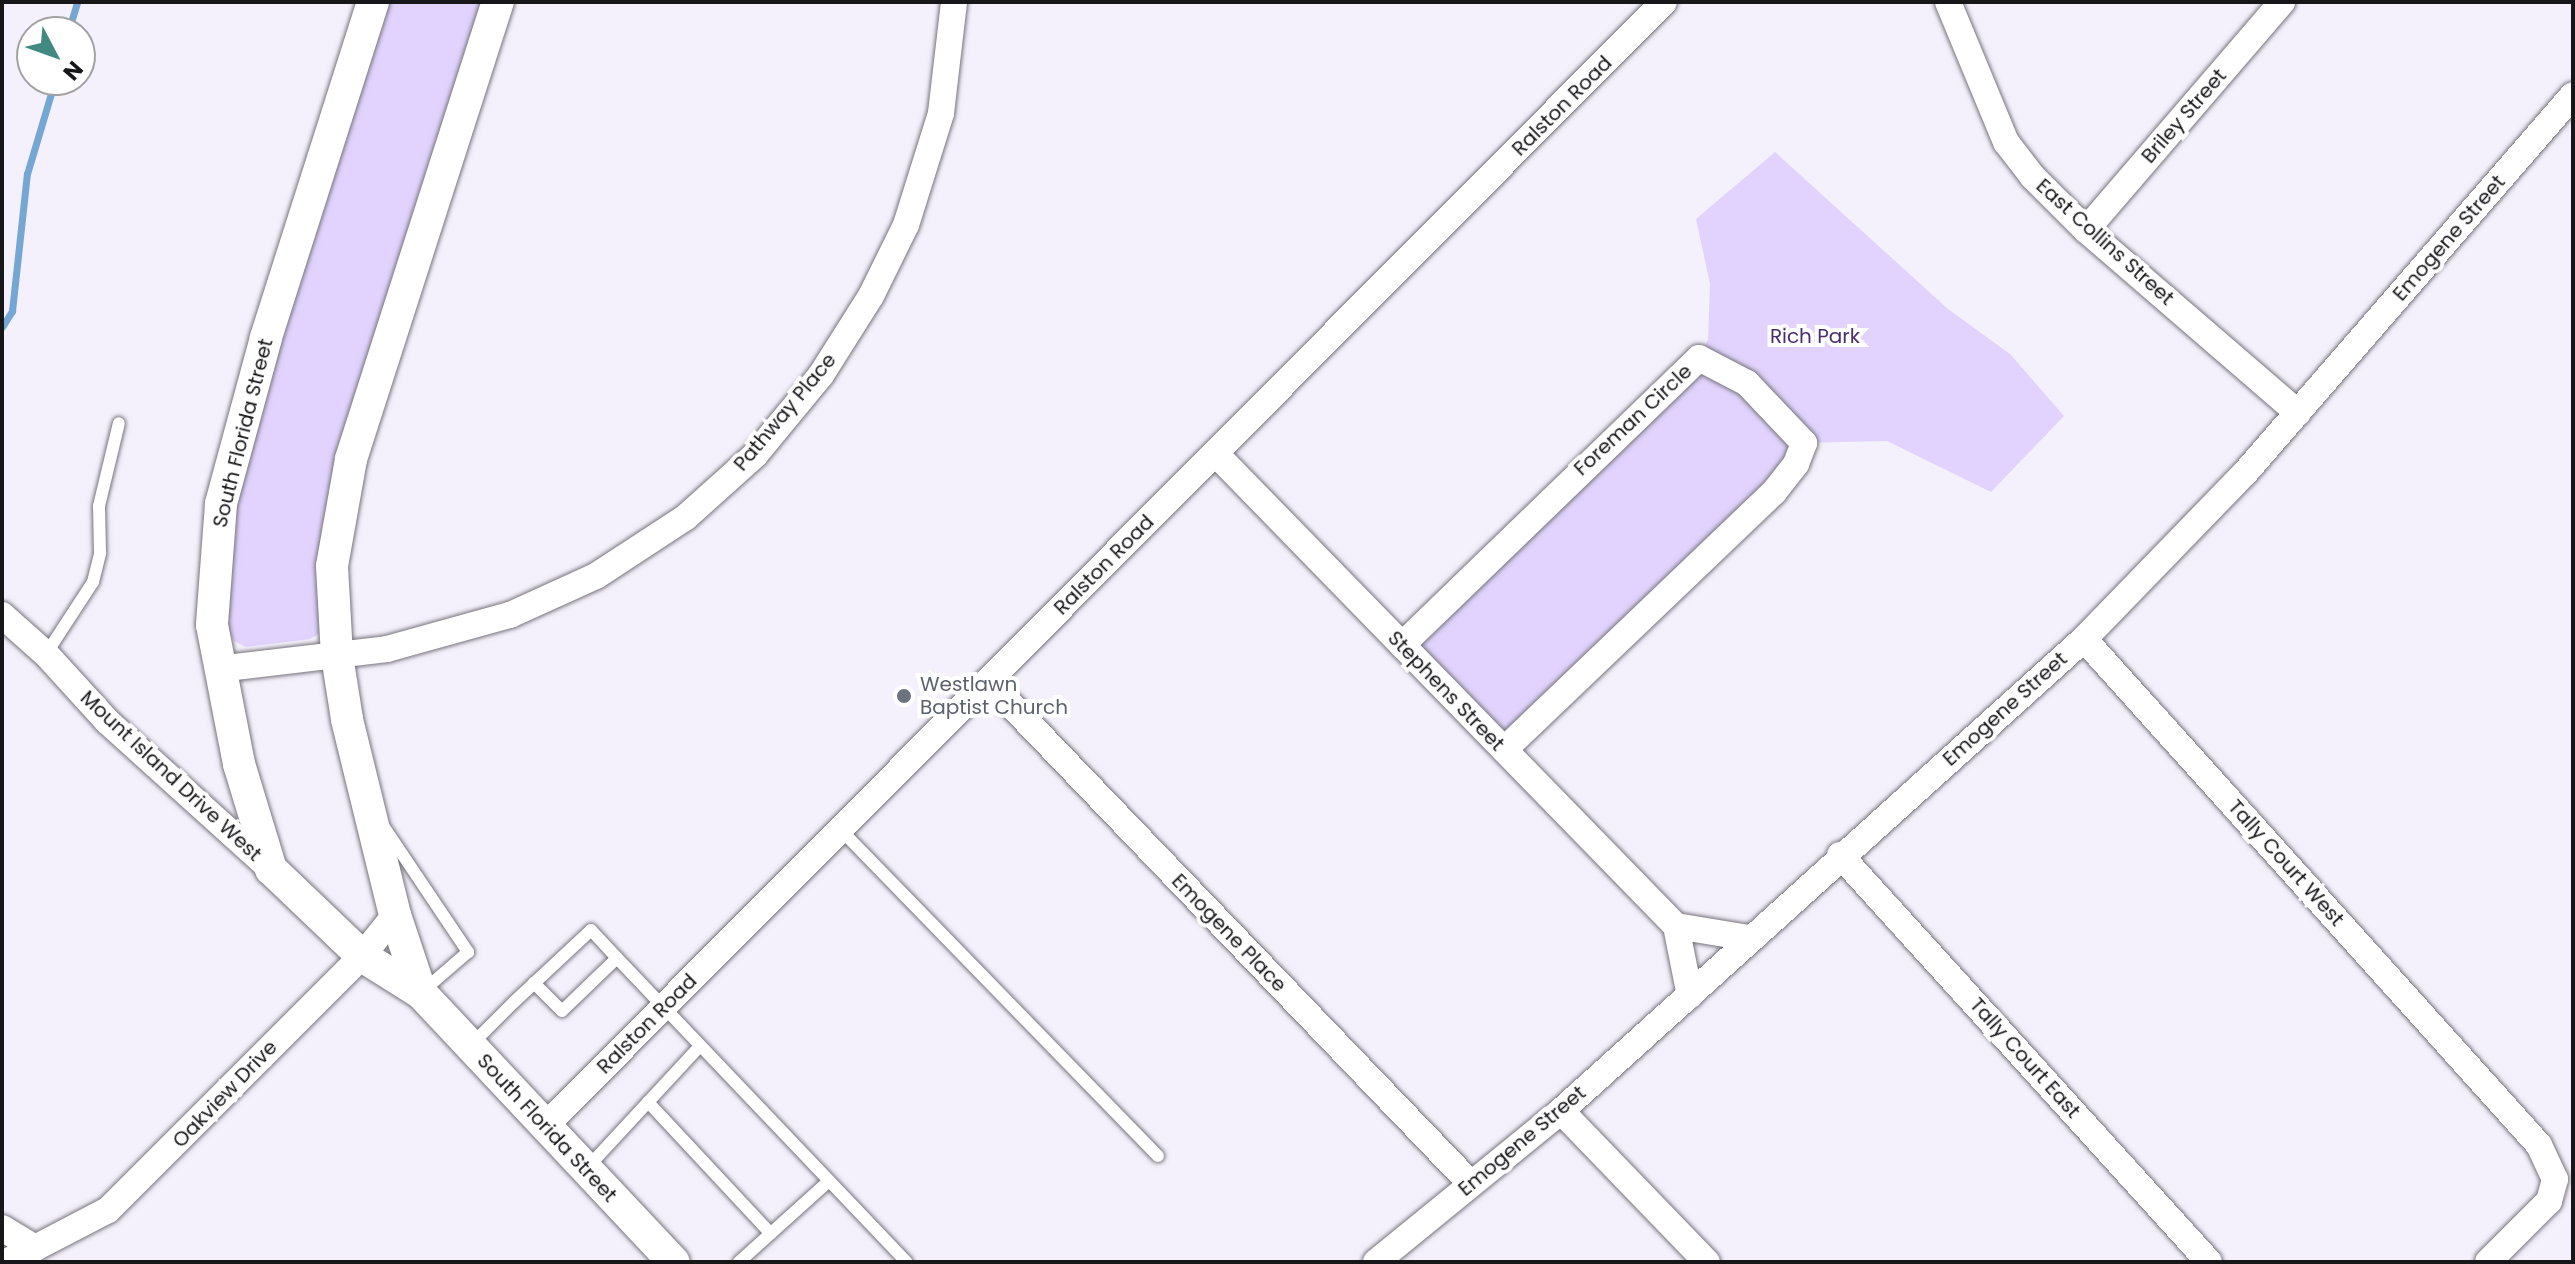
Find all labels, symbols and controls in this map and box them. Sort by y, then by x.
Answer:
north arrow [16,16,96,96]
street label: Ralston Road [1507,51,1617,161]
text: N [56,54,90,87]
street label: Briley Street [2137,64,2231,168]
street label: Emogene Street [2388,170,2510,306]
street label: East Collins Street [2031,174,2179,310]
park label: Rich Park [1770,324,1860,348]
street label: South Florida Street [208,336,278,530]
street label: Pathway Place [729,348,841,476]
street label: Foreman Circle [1569,359,1697,481]
street label: Ralston Road [1049,510,1159,620]
street label: Stephens Street [1383,626,1509,756]
street label: Emogene Street [1938,647,2072,771]
place label: Westlawn Baptist Church [920,672,1068,719]
street label: Mount Island Drive West [75,686,267,866]
marker: Westlawn Baptist Church [895,687,913,705]
street label: Tally Court West [2223,795,2349,931]
street label: Emogene Place [1167,869,1291,997]
street label: Ralston Road [592,969,702,1079]
street label: Tally Court East [1965,993,2085,1123]
street label: Oakview Drive [168,1035,282,1153]
street label: South Florida Street [472,1049,622,1207]
street label: Emogene Street [1454,1081,1590,1201]

